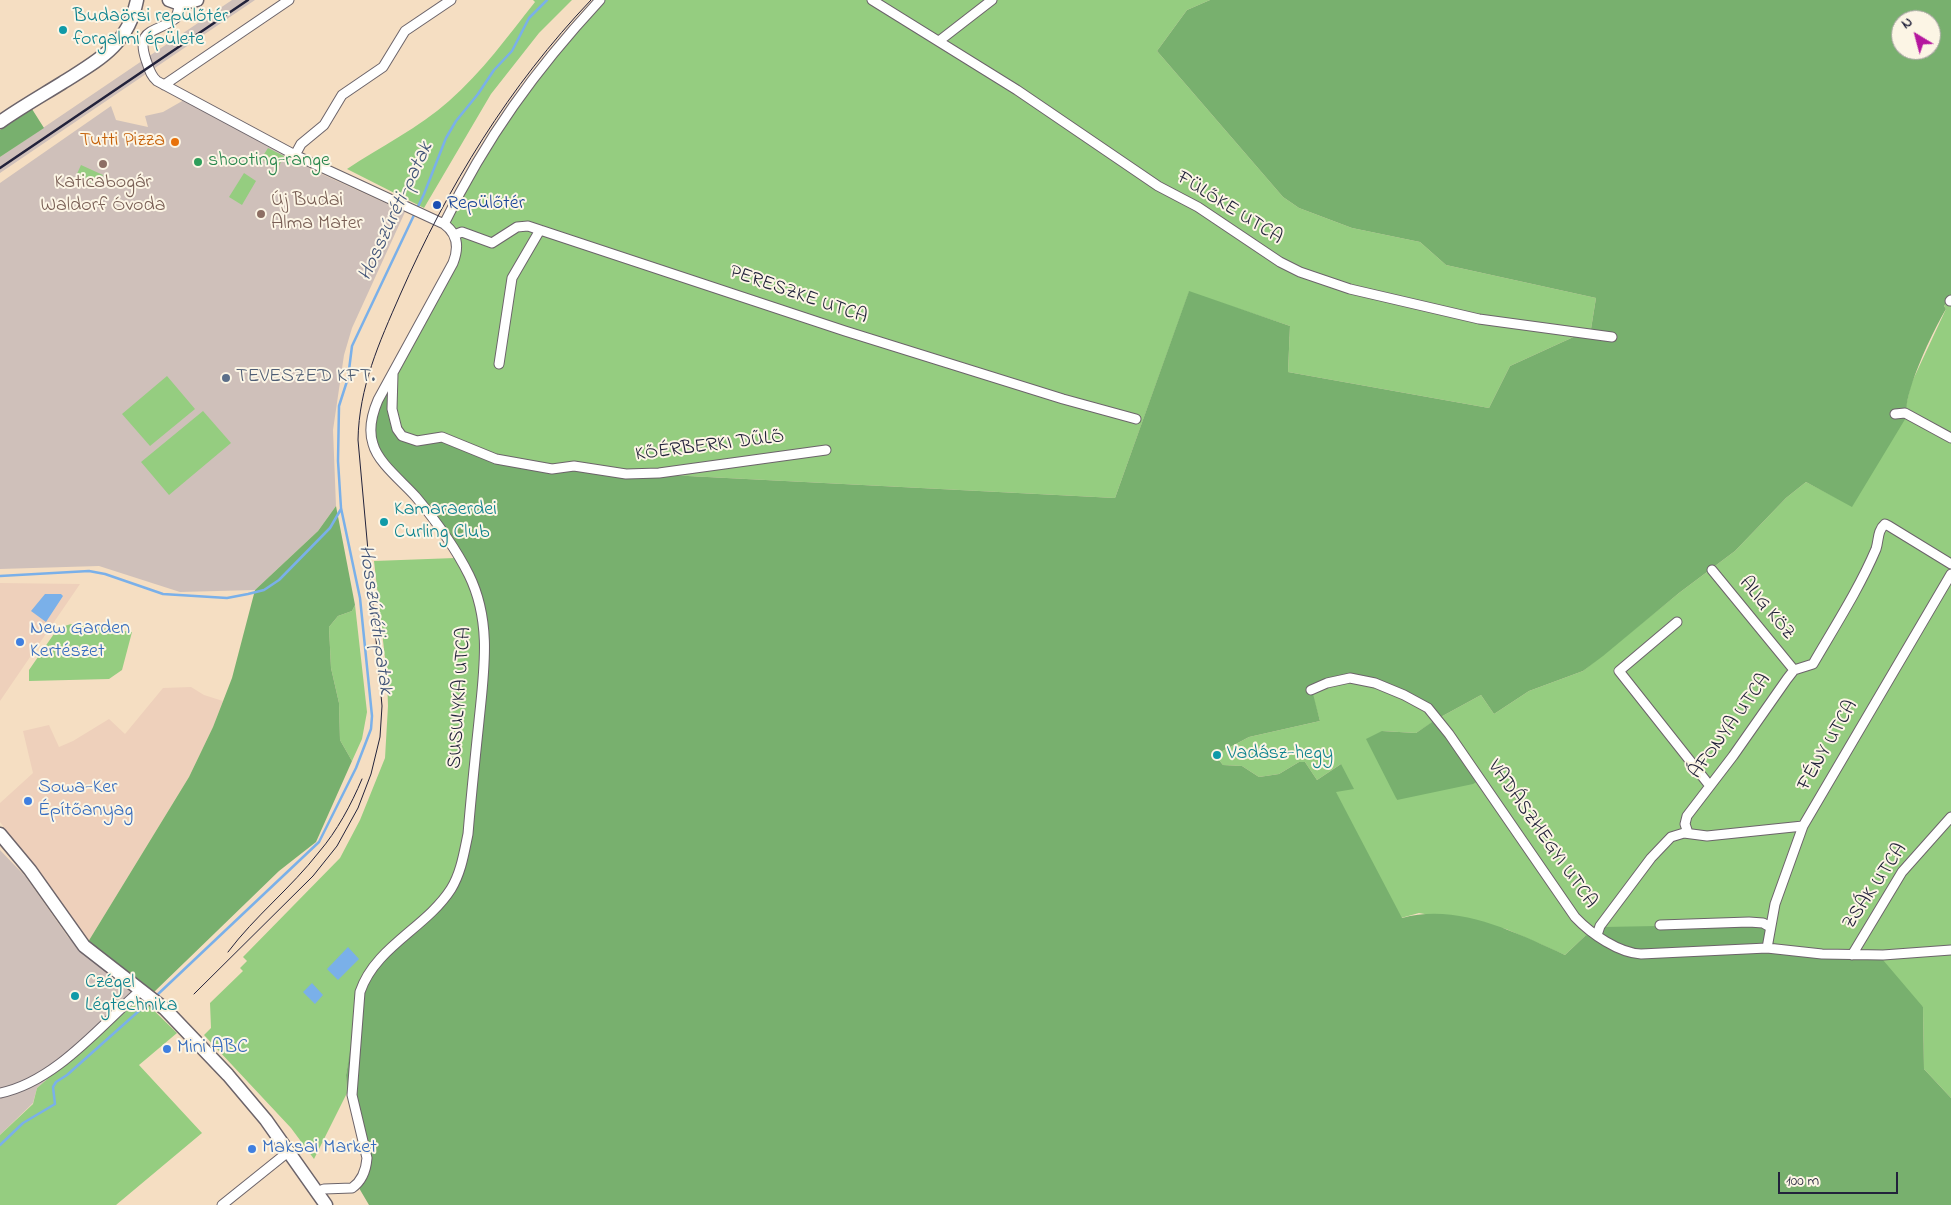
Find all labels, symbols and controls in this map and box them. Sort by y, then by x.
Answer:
place label: Budaörsi repülőtér forgalmi épülete [73,6,228,53]
north arrow [1891,10,1941,60]
text: N [1897,12,1917,35]
marker: Budaörsi repülőtér forgalmi épülete [57,24,69,36]
place label: Tutti Pizza [80,130,165,154]
marker: Tutti Pizza [169,136,181,148]
water label: Hosszúréti-patak [354,139,440,285]
place label: shooting-range [208,150,330,174]
marker: shooting-range [192,156,204,168]
marker: Katicabogár Waldorf Óvoda [97,158,109,170]
street label: FÜLŐKE UTCA [1172,167,1286,251]
place label: Katicabogár Waldorf Óvoda [40,172,166,219]
place label: Új Budai Alma Mater [271,190,363,237]
place label: Repülőtér [447,193,525,217]
marker: Repülőtér [431,199,443,211]
marker: Új Budai Alma Mater [255,208,267,220]
street label: PERESZKE UTCA [726,261,870,331]
place label: TEVESZED KFT. [236,366,375,390]
marker: TEVESZED KFT. [220,372,232,384]
street label: KŐÉRBERKI DŰLŐ [634,426,786,468]
place label: Kamaraerdei Curling Club [394,499,497,546]
marker: Kamaraerdei Curling Club [378,516,390,528]
water label: Hosszúréti-patak [351,544,397,696]
street label: ALIG KÖZ [1733,572,1799,646]
place label: New Garden Kertészet [30,618,130,665]
street label: SUSULYKA UTCA [444,626,478,770]
marker: New Garden Kertészet [14,636,26,648]
street label: ÁFONYA UTCA [1685,670,1777,784]
street label: FÉNY UTCA [1794,697,1864,795]
place label: Vadász-hegy [1227,743,1333,767]
marker: Vadász-hegy [1211,749,1223,761]
street label: VADÁSZHEGYI UTCA [1481,756,1601,914]
place label: Sowa-Ker Építőanyag [38,777,133,824]
marker: Sowa-Ker Építőanyag [22,795,34,807]
street label: ZSÁK UTCA [1838,839,1914,935]
place label: Czégel Légtechnika [85,972,177,1019]
marker: Czégel Légtechnika [69,990,81,1002]
place label: Mini ABC [177,1037,248,1061]
marker: Mini ABC [161,1043,173,1055]
place label: Maksai Market [262,1137,377,1161]
marker: Maksai Market [246,1143,258,1155]
scale bar [1781,1162,1901,1194]
text: 100 m [1786,1170,1819,1192]

